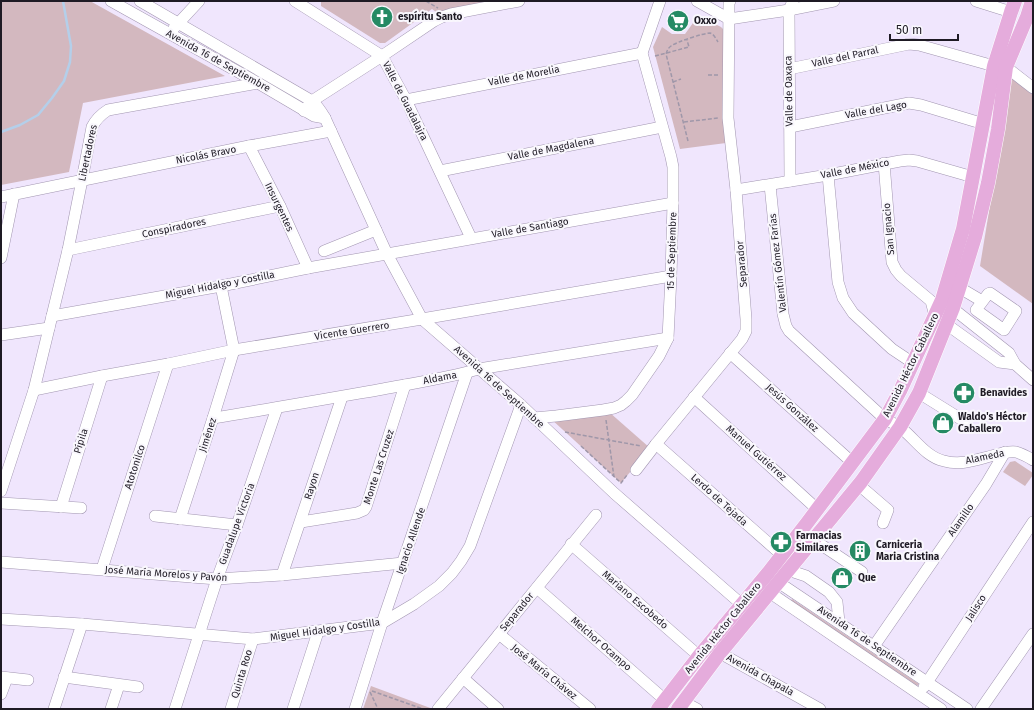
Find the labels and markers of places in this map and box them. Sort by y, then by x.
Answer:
church icon: espíritu Santo [369,4,395,30]
supermarket icon: Oxxo [665,8,691,34]
place label: espíritu Santo [398,10,463,23]
place label: Oxxo [694,15,717,27]
pharmacy icon: Benavides [951,380,977,406]
place label: Benavides [980,387,1027,399]
shop icon: Waldo's Héctor Caballero [930,410,956,436]
place label: Waldo's Héctor Caballero [958,410,1027,435]
pharmacy icon: Farmacias Similares [768,529,794,555]
place label: Farmacias Similares [796,530,842,554]
building icon: Carniceria Maria Cristina [847,538,873,564]
place label: Carniceria Maria Cristina [876,539,940,563]
shop icon: Que [829,565,855,591]
place label: Que [858,572,877,584]

